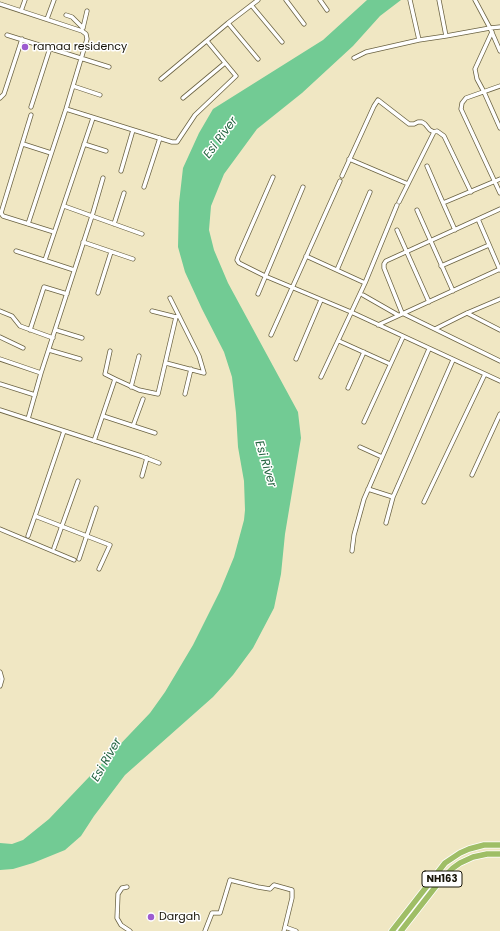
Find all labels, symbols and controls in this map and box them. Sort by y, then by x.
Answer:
place label: ramaa residency [33,40,127,54]
marker: ramaa residency [20,42,30,52]
water label: Esi River [201,115,241,161]
water label: Esi River [251,439,279,489]
water label: Esi River [89,736,125,784]
road number: NH163 [422,871,462,887]
place label: Dargah [159,910,200,924]
marker: Dargah [146,912,156,922]

